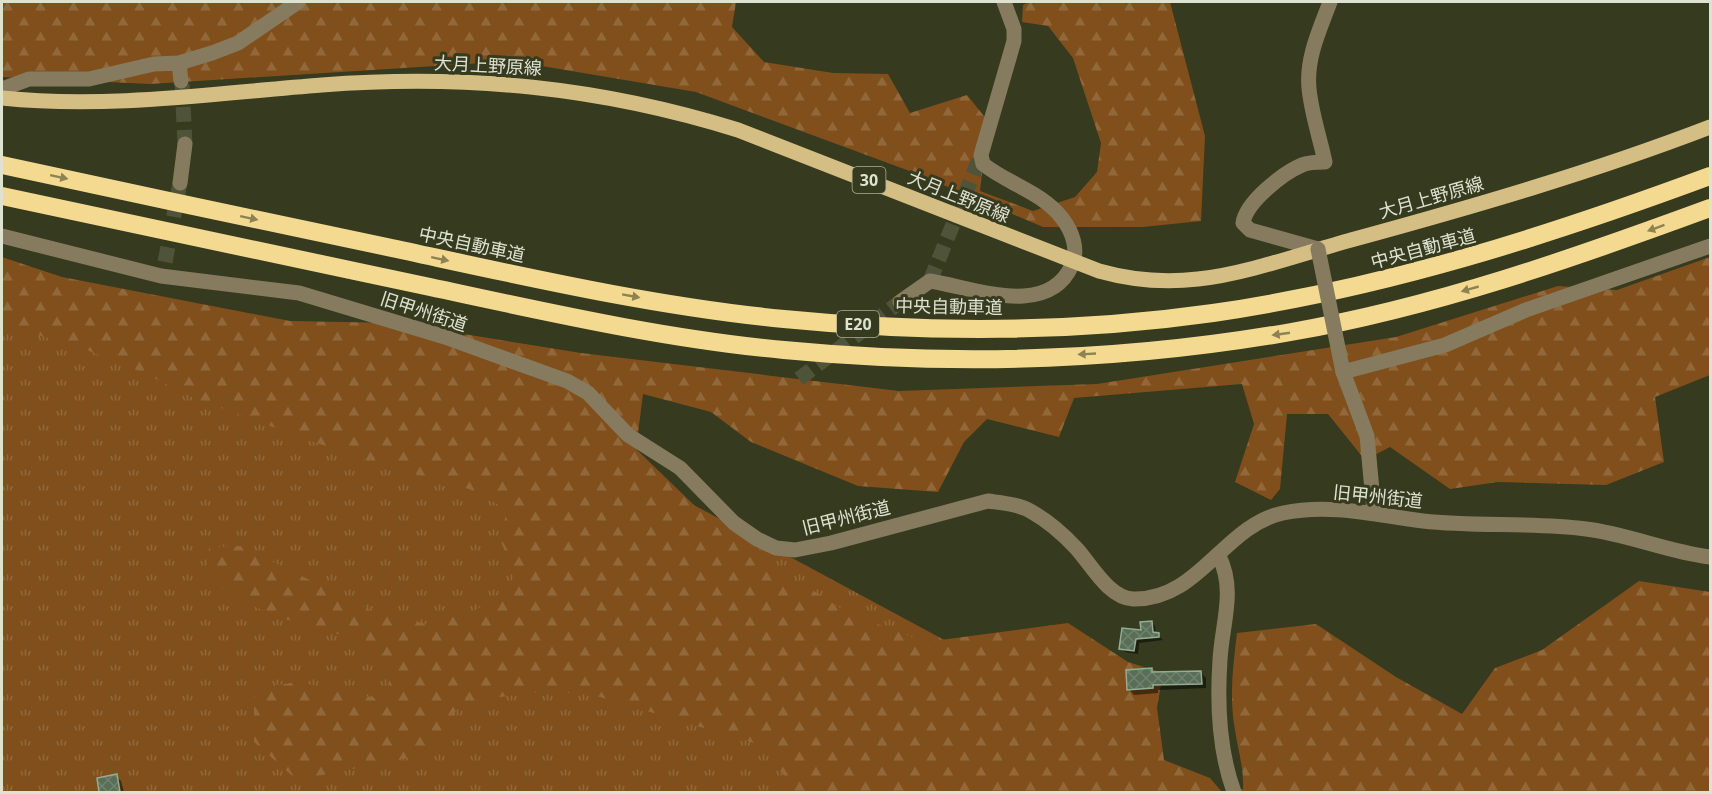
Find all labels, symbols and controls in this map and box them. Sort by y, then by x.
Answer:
street label: 大月上野原線 [433,50,543,80]
street label: 大月上野原線 [904,165,1014,227]
road number: 30 [852,167,886,193]
street label: 大月上野原線 [1376,171,1486,223]
one-way arrow [49,173,68,182]
one-way arrow [240,214,259,223]
street label: 中央自動車道 [417,221,527,267]
street label: 中央自動車道 [1368,222,1478,274]
one-way arrow [1646,223,1664,233]
one-way arrow [431,254,449,264]
one-way arrow [1461,285,1479,294]
street label: 旧甲州街道 [377,286,471,336]
one-way arrow [622,292,641,301]
street label: 中央自動車道 [895,293,1003,319]
road number: E20 [837,311,879,337]
one-way arrow [1271,329,1290,338]
one-way arrow [1077,350,1096,359]
street label: 旧甲州街道 [1332,479,1424,513]
street label: 旧甲州街道 [799,494,893,540]

